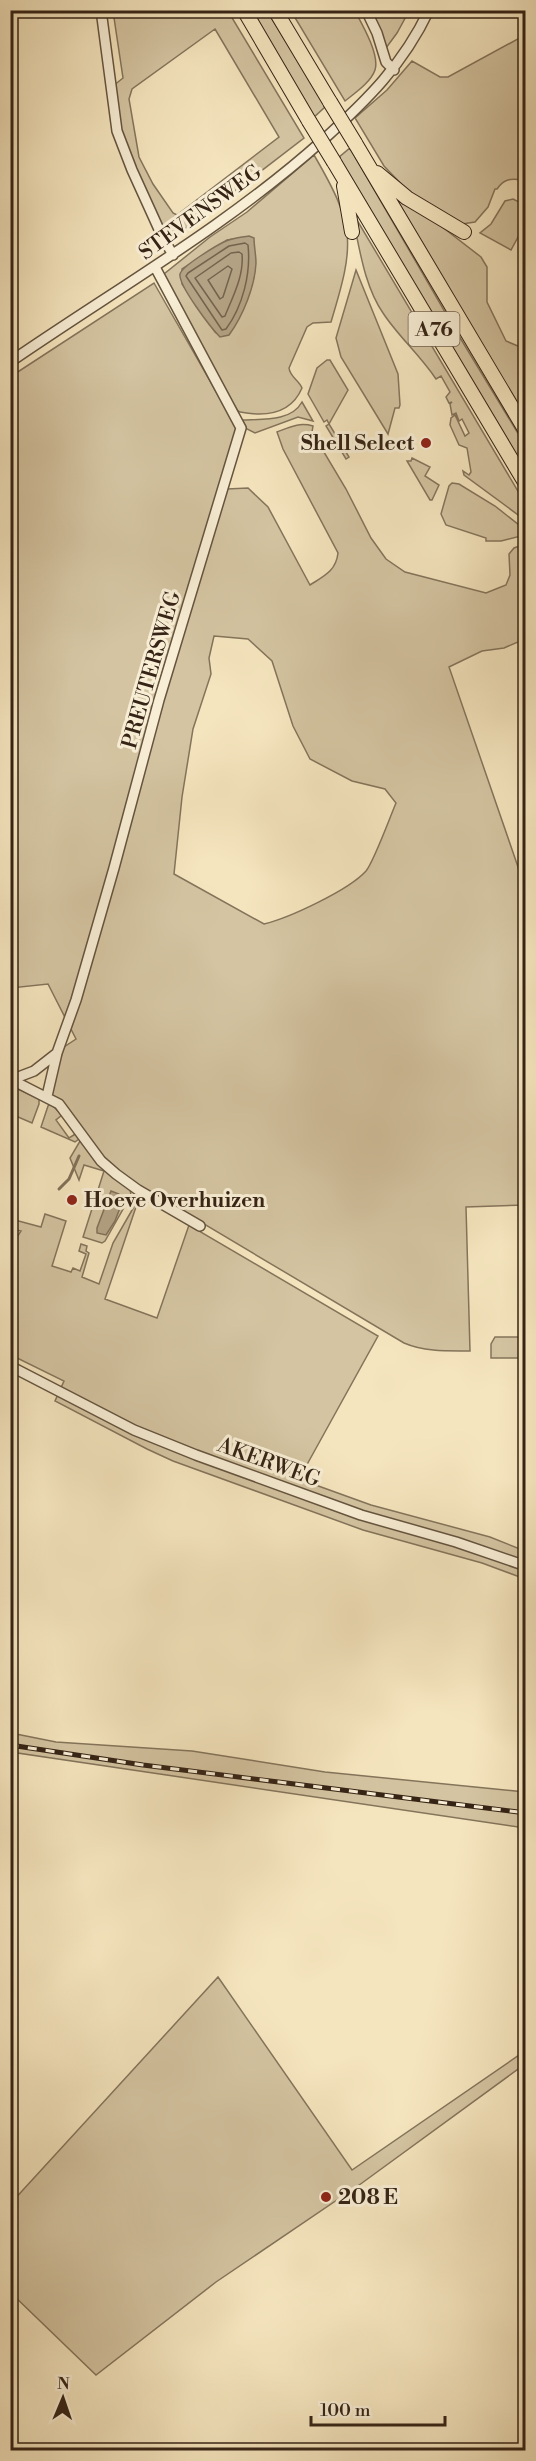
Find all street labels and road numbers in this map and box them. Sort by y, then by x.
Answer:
street label: STEVENSWEG [134,159,268,266]
road number: A76 [408,312,460,346]
street label: PREUTERSWEG [117,588,187,752]
street label: AKERWEG [213,1432,324,1494]

